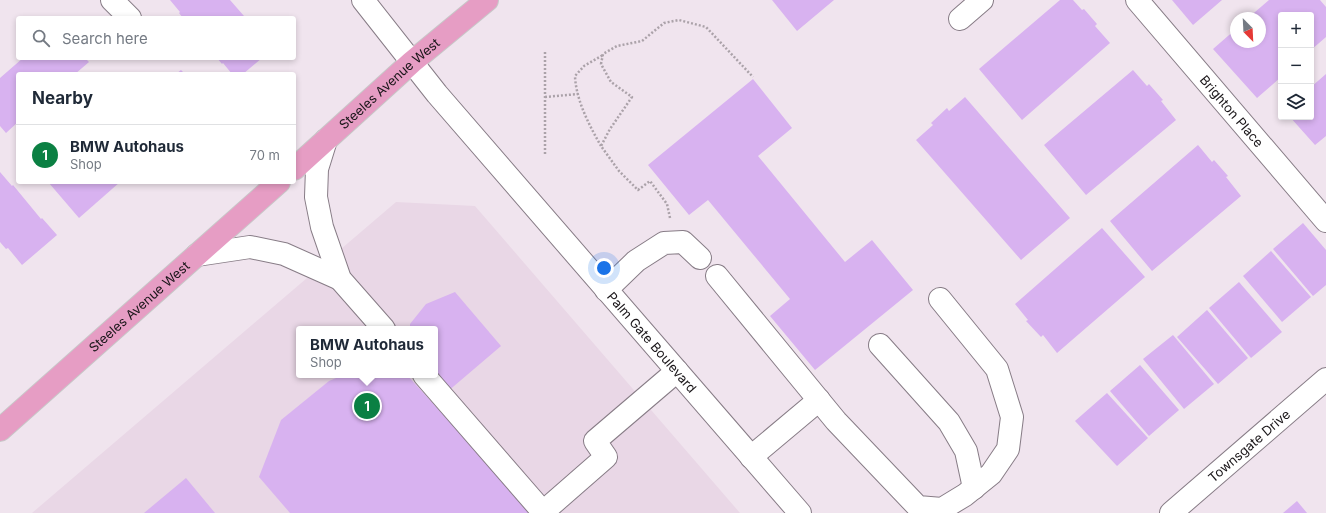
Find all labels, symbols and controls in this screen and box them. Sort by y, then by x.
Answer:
north arrow [1230,12,1266,48]
map controls [1278,12,1314,120]
button: + [1278,12,1314,48]
search box [16,16,296,60]
icon: search [30,27,52,49]
text: Search here [62,29,148,48]
street label: Steeles Avenue West [336,35,443,132]
button: − [1278,48,1314,84]
street label: Brighton Place [1197,72,1267,150]
button: layers [1278,84,1314,120]
text: Nearby [32,88,93,108]
text: BMW Autohaus [70,137,184,156]
text: 1 [42,147,48,163]
text: 70 m [250,147,280,163]
text: Shop [70,156,102,172]
street label: Steeles Avenue West [85,258,193,355]
your location [594,258,614,278]
street label: Palm Gate Boulevard [604,289,700,396]
popup [296,326,438,378]
text: BMW Autohaus [310,335,424,354]
text: Shop [310,354,342,370]
pin: 1 [354,391,380,421]
street label: Townsgate Drive [1205,406,1293,485]

